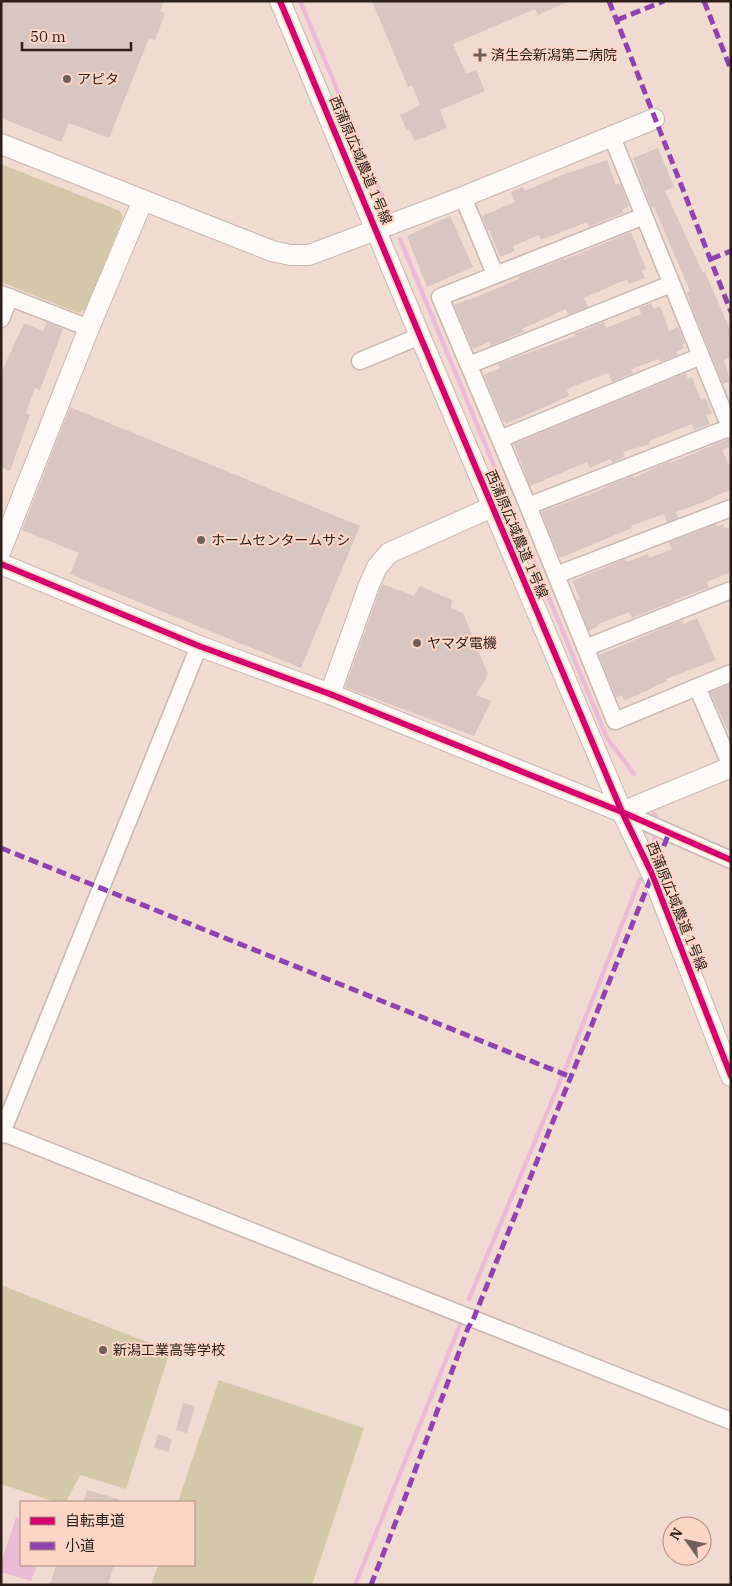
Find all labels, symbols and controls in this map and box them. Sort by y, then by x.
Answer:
scale bar [22,20,131,52]
text: 50 m [30,27,66,46]
place label: 済生会新潟第二病院 [491,46,617,64]
marker: 済生会新潟第二病院 [473,48,487,62]
place label: アピタ [77,70,119,88]
marker: アピタ [61,73,73,85]
street label: 西蒲原広域農道 1号線 [326,93,396,227]
street label: 西蒲原広域農道 1号線 [482,467,552,601]
place label: ホームセンタームサシ [211,531,350,549]
marker: ホームセンタームサシ [195,534,207,546]
place label: ヤマダ電機 [427,634,497,652]
marker: ヤマダ電機 [411,637,423,649]
street label: 西蒲原広域農道 1号線 [643,839,711,973]
place label: 新潟工業高等学校 [113,1341,225,1359]
marker: 新潟工業高等学校 [97,1344,109,1356]
legend [20,1501,195,1566]
text: 自転車道 [65,1511,125,1530]
north arrow [662,1516,712,1566]
text: N [666,1524,687,1543]
text: 小道 [65,1536,95,1555]

